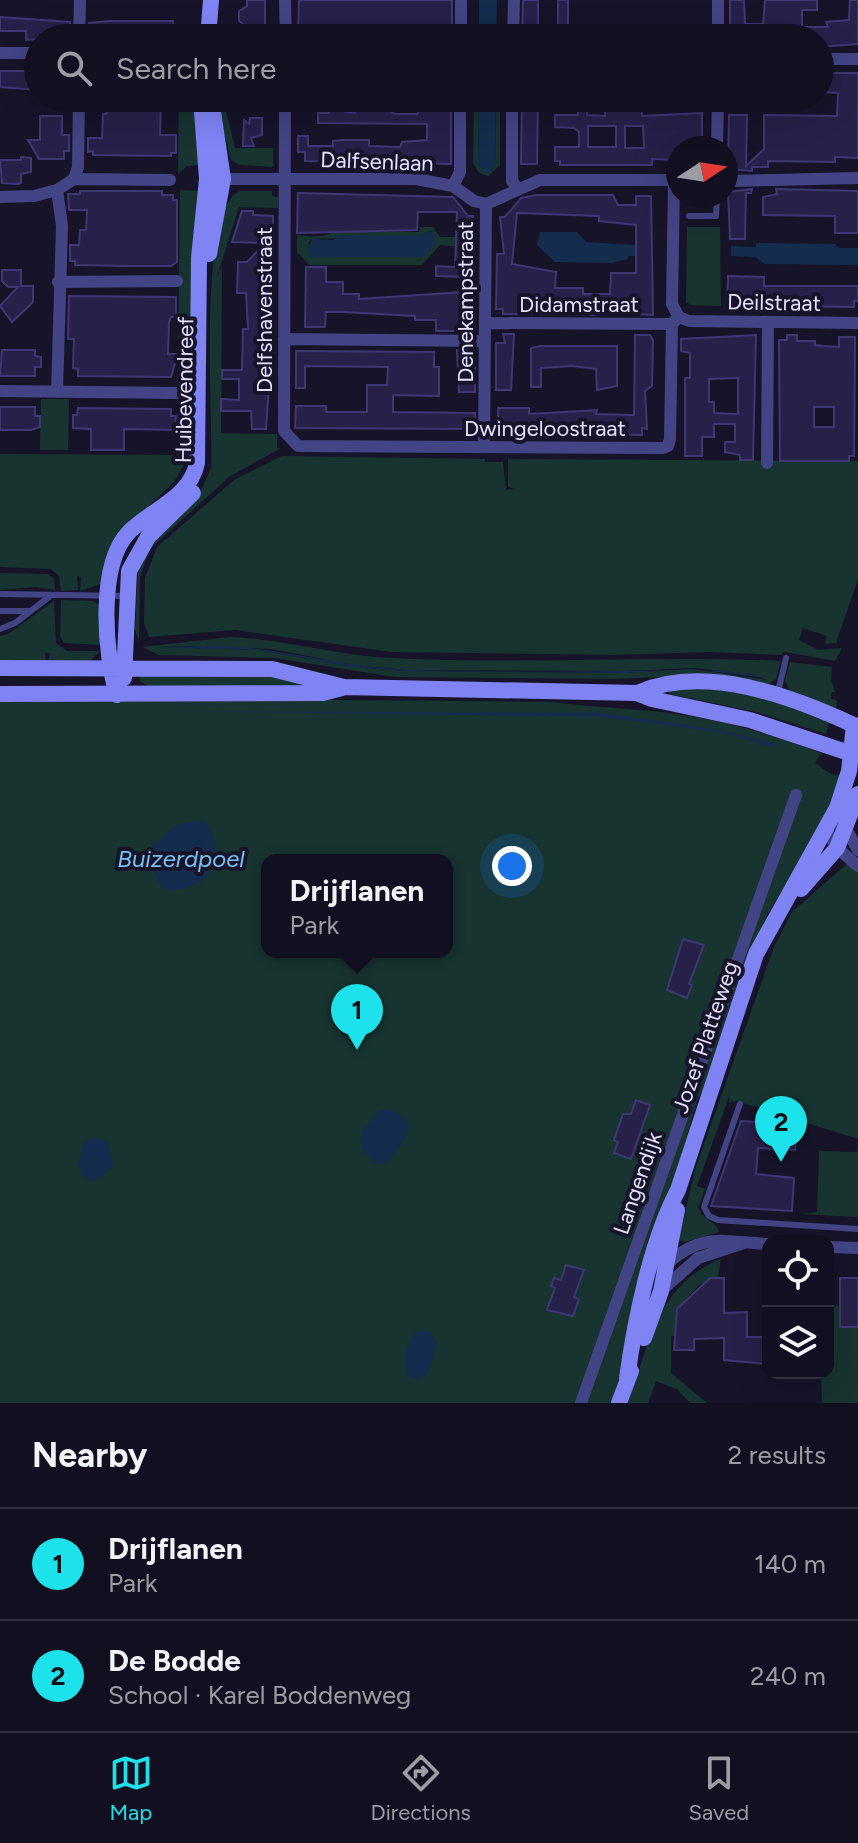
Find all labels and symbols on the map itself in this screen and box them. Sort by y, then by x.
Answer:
north arrow [666,136,738,208]
street label: Dalfsenlaan [320,146,434,177]
street label: Denekampstraat [452,221,479,383]
street label: Delfshavenstraat [251,227,278,393]
street label: Deilstraat [727,288,821,317]
street label: Didamstraat [519,291,639,318]
street label: Huibevendreef [170,316,199,463]
street label: Dwingeloostraat [464,415,626,442]
water label: Buizerdpoel [117,844,245,873]
your location [492,846,532,886]
street label: Jozef Platteweg [667,957,744,1117]
pin: 1 [331,984,383,1050]
pin: 2 [755,1096,807,1162]
street label: Langendijk [607,1128,668,1238]

